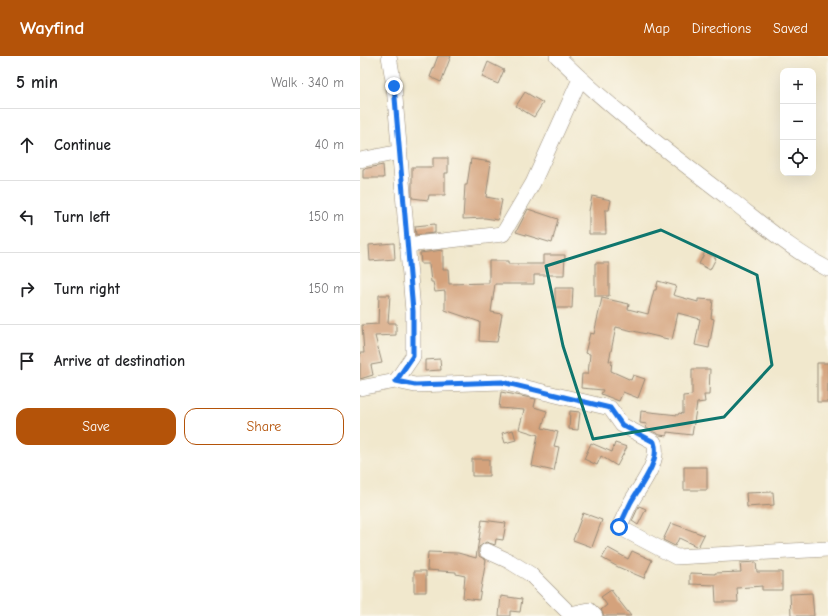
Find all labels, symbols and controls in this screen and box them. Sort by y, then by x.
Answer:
text: Wayfind [20,17,84,39]
text: Map [643,20,670,37]
text: Directions [692,20,751,37]
text: Saved [773,20,808,37]
map controls [780,68,816,176]
button: + [780,68,816,104]
text: 5 min [16,73,58,92]
text: Walk · 340 m [271,75,344,90]
route end [385,77,403,95]
button: − [780,104,816,140]
icon: ahead [16,134,38,156]
text: Continue [54,136,111,154]
text: 40 m [315,137,344,152]
button: locate [780,140,816,176]
icon: left [16,206,38,228]
text: Turn left [54,208,110,226]
text: 150 m [309,209,344,224]
icon: right [16,278,38,300]
text: Turn right [54,280,120,298]
text: 150 m [309,281,344,296]
icon: arrive [16,350,38,372]
text: Arrive at destination [54,352,185,370]
button: Save [16,408,176,445]
button: Share [184,408,344,445]
route start [610,518,628,536]

